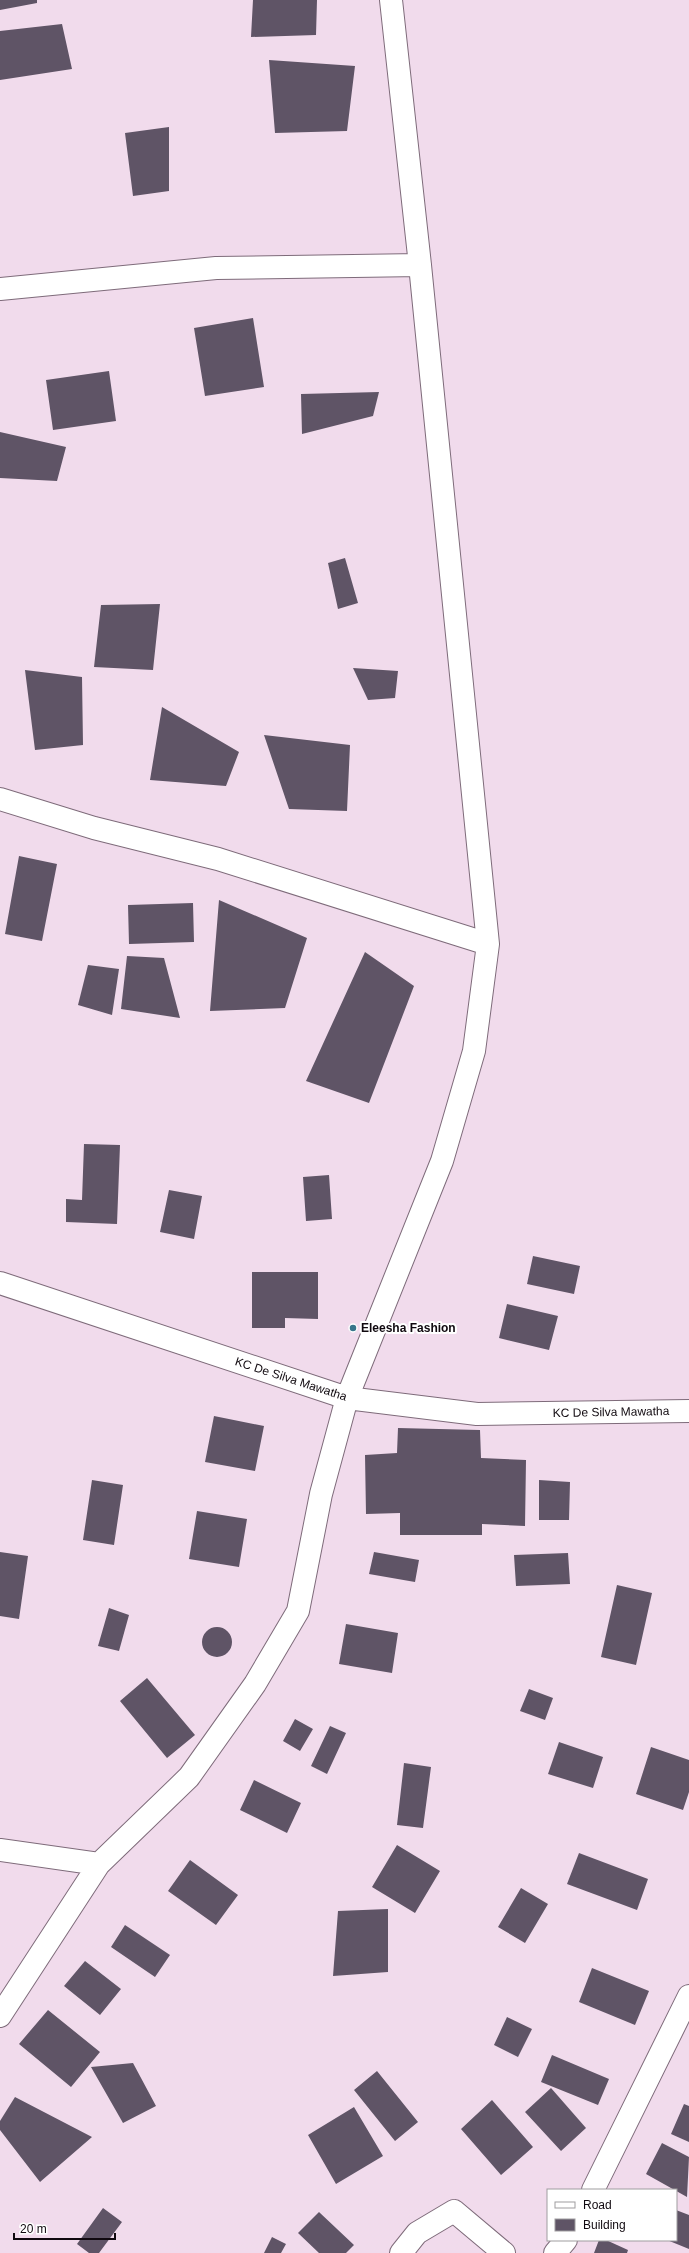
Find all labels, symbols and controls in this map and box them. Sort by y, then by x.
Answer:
place label: Eleesha Fashion [361,1321,456,1335]
marker: Eleesha Fashion [348,1323,358,1333]
street label: KC De Silva Mawatha [233,1354,349,1404]
street label: KC De Silva Mawatha [553,1404,670,1420]
legend [547,2189,677,2241]
text: Road [583,2198,612,2212]
scale bar [14,2215,115,2241]
text: Building [583,2218,626,2232]
text: 20 m [20,2222,47,2236]

